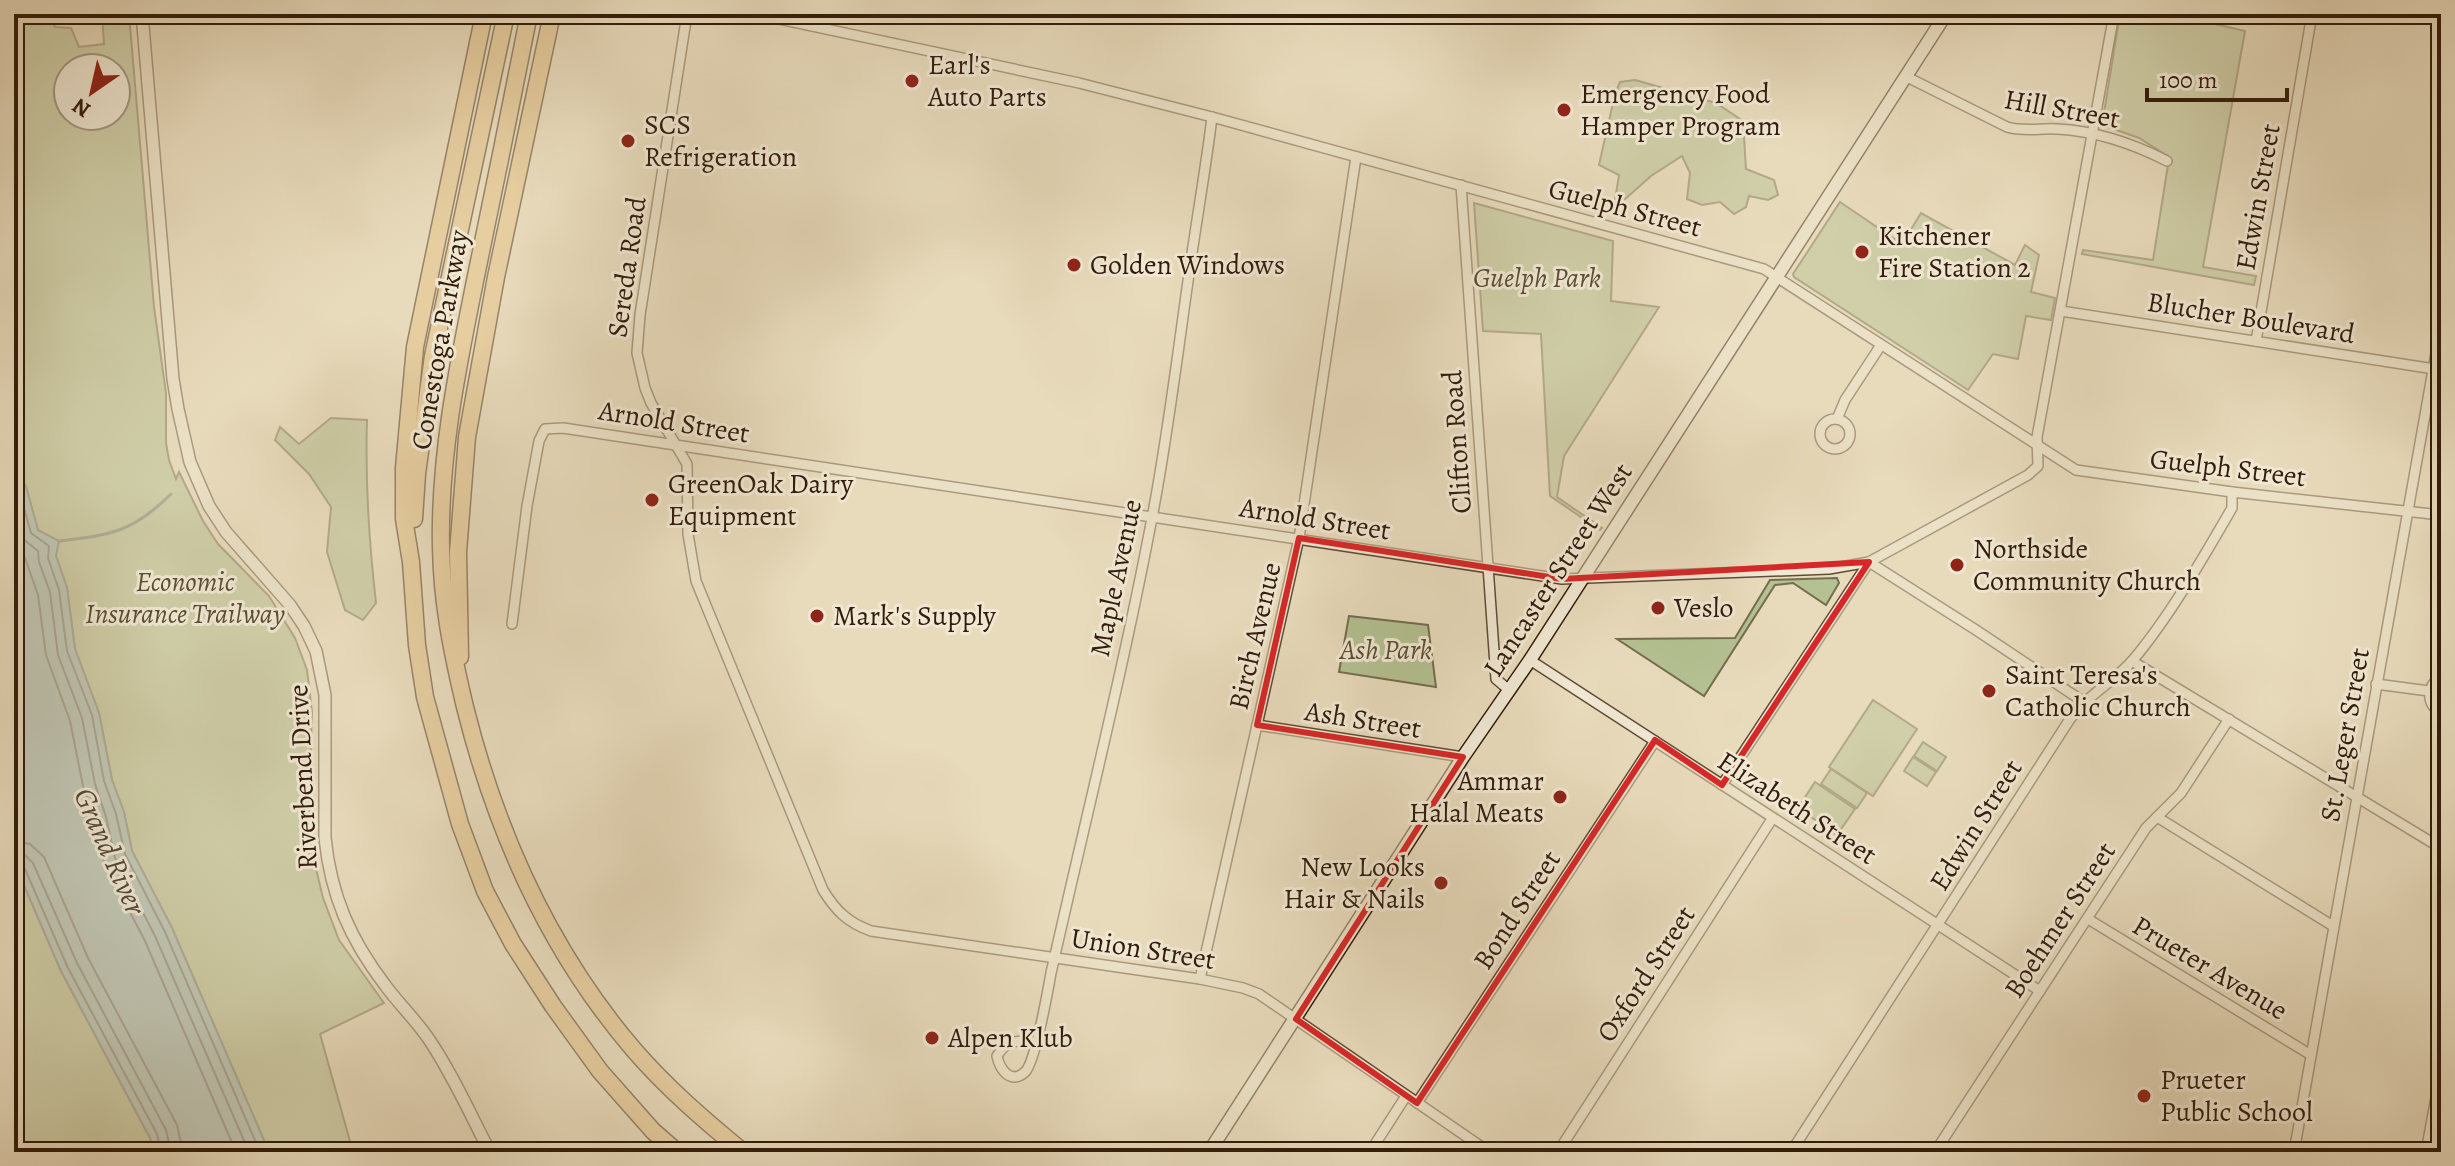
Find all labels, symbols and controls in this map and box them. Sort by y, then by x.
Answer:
place label: Earl's Auto Parts [927,46,1047,116]
north arrow [52,52,132,132]
scale bar [2147,52,2287,102]
text: 100 m [2159,64,2218,96]
marker: Earl's Auto Parts [903,72,921,90]
place label: Emergency Food Hamper Program [1580,75,1781,145]
street label: Hill Street [2001,80,2123,138]
text: N [66,91,96,125]
marker: Emergency Food Hamper Program [1555,101,1573,119]
place label: SCS Refrigeration [644,106,797,176]
street label: Edwin Street [2226,121,2290,273]
marker: SCS Refrigeration [619,132,637,150]
street label: Guelph Street [1544,169,1706,247]
street label: Sereda Road [598,193,656,340]
place label: Kitchener Fire Station 2 [1878,217,2031,287]
street label: Conestoga Parkway [402,227,478,453]
marker: Kitchener Fire Station 2 [1853,243,1871,261]
place label: Golden Windows [1090,246,1285,284]
marker: Golden Windows [1065,256,1083,274]
park label: Guelph Park [1473,259,1601,297]
street label: Blucher Boulevard [2144,283,2359,353]
street label: Clifton Road [1433,368,1481,515]
street label: Arnold Street [595,391,752,453]
street label: Guelph Street [2148,440,2308,496]
street label: Lancaster Street West [1475,456,1641,684]
place label: GreenOak Dairy Equipment [668,465,854,535]
street label: Arnold Street [1236,488,1393,550]
marker: GreenOak Dairy Equipment [643,491,661,509]
street label: Maple Avenue [1081,496,1151,660]
place label: Northside Community Church [1973,530,2201,600]
marker: Northside Community Church [1948,556,1966,574]
street label: Birch Avenue [1220,558,1290,714]
park label: Economic Insurance Trailway [85,563,285,633]
place label: Veslo [1673,589,1734,627]
place label: Mark's Supply [833,597,996,635]
marker: Veslo [1649,599,1667,617]
marker: Mark's Supply [808,607,826,625]
park label: Ash Park [1338,631,1432,669]
street label: St. Leger Street [2311,645,2379,825]
place label: Saint Teresa's Catholic Church [2005,656,2191,726]
marker: Saint Teresa's Catholic Church [1980,682,1998,700]
street label: Riverbend Drive [279,683,327,871]
street label: Ash Street [1301,692,1424,748]
street label: Elizabeth Street [1710,742,1884,874]
street label: Edwin Street [1921,752,2031,898]
place label: Ammar Halal Meats [1409,762,1544,832]
water label: Grand River [64,781,156,922]
marker: Ammar Halal Meats [1551,788,1569,806]
street label: Boehmer Street [1995,835,2125,1005]
street label: Bond Street [1464,843,1570,977]
place label: New Looks Hair & Nails [1283,848,1425,918]
marker: New Looks Hair & Nails [1432,874,1450,892]
street label: Oxford Street [1588,899,1704,1049]
street label: Prueter Avenue [2125,907,2295,1029]
street label: Union Street [1068,919,1218,979]
place label: Alpen Klub [947,1019,1073,1057]
marker: Alpen Klub [923,1029,941,1047]
place label: Prueter Public School [2160,1061,2313,1131]
marker: Prueter Public School [2135,1087,2153,1105]

